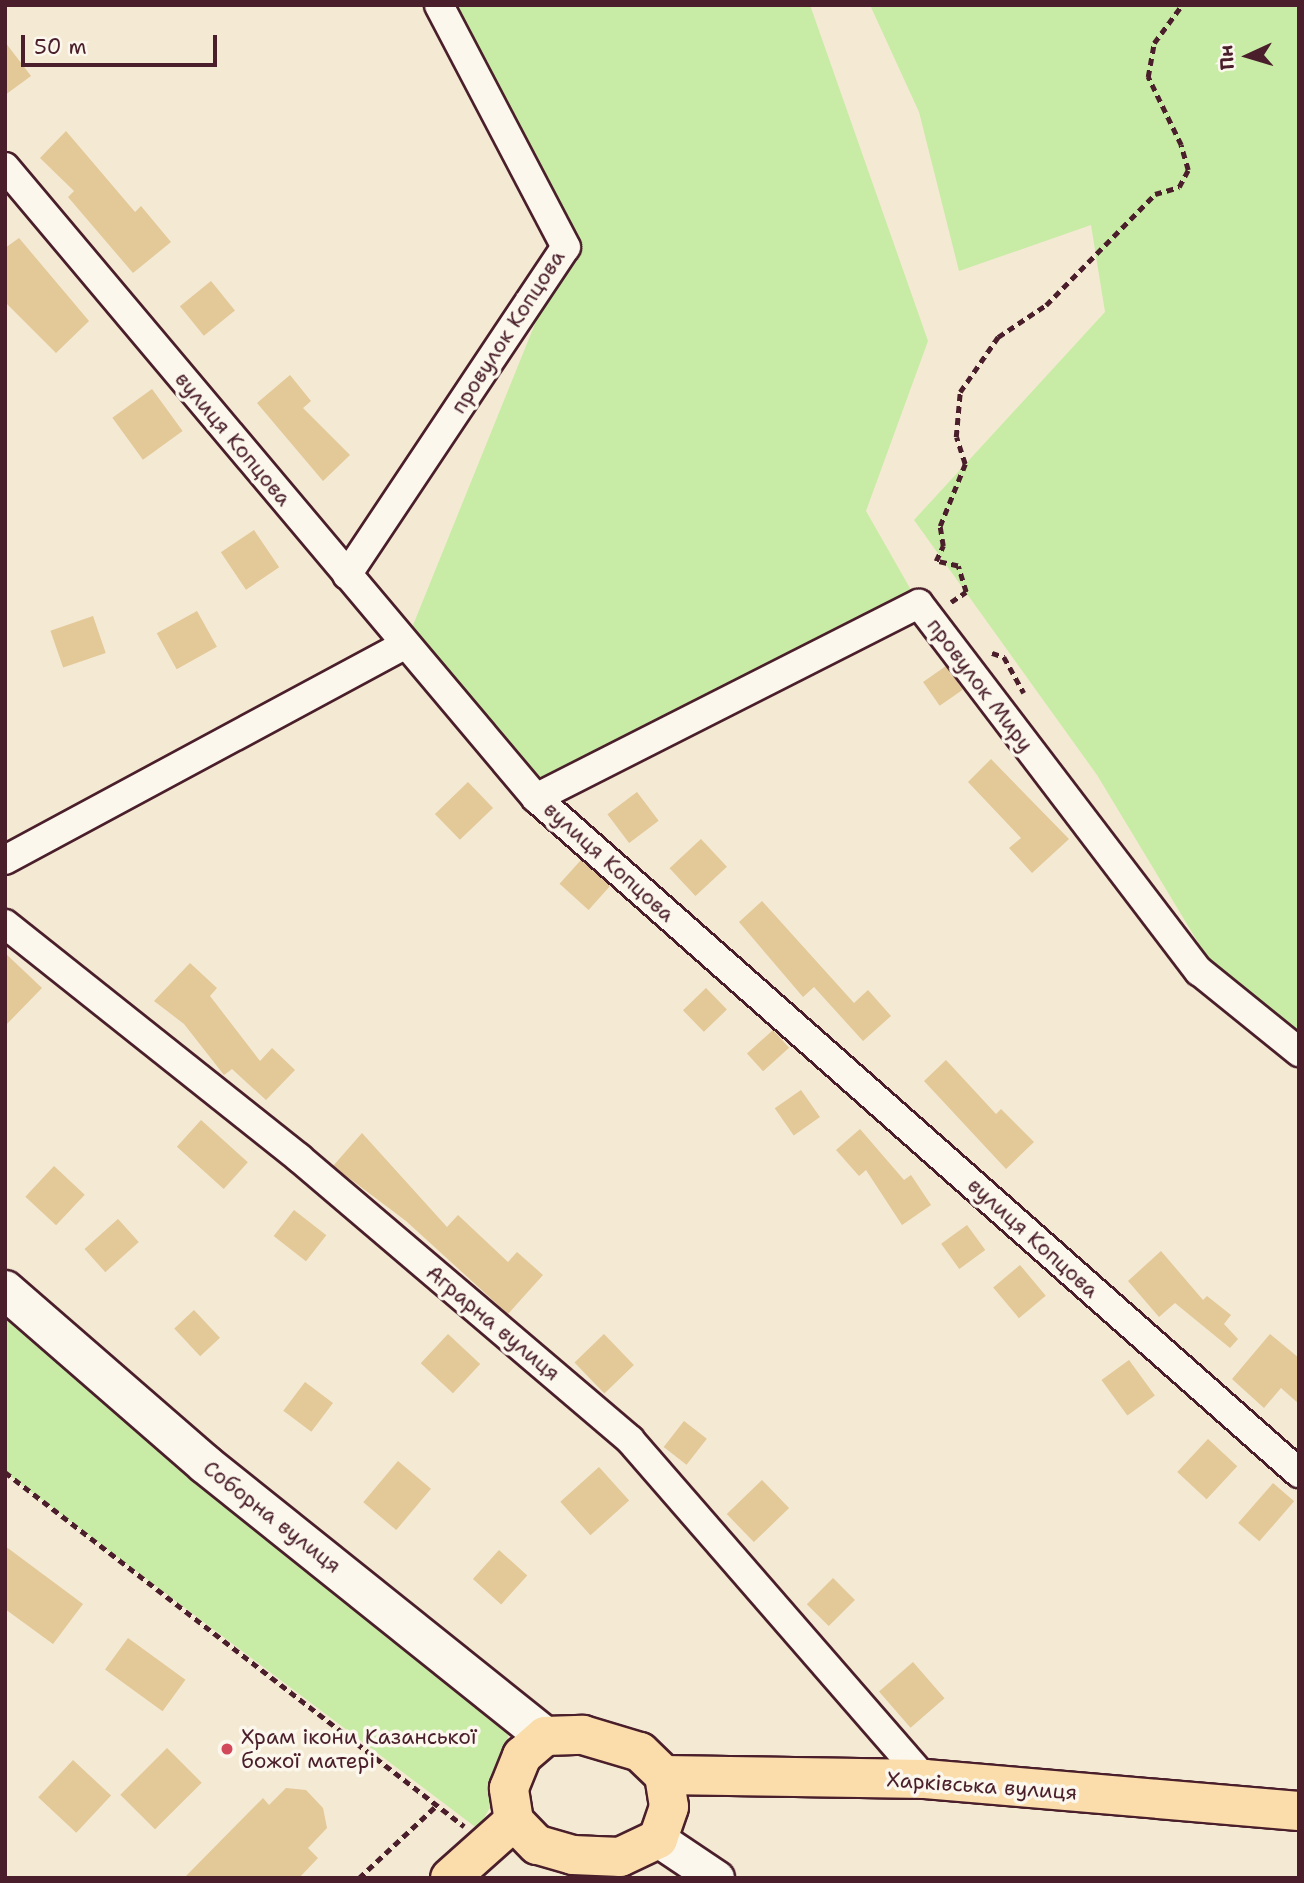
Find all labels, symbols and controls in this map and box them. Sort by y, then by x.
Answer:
scale bar [24,21,220,65]
north arrow [1213,21,1283,91]
text: 50 m [34,33,87,61]
text: Пн [1213,44,1240,71]
street label: провулок Копцова [446,246,570,418]
street label: вулиця Копцова [170,367,296,511]
street label: провулок Миру [922,613,1038,757]
street label: вулиця Копцова [538,797,680,927]
street label: вулиця Копцова [962,1173,1104,1303]
street label: Аграрна вулиця [421,1260,565,1386]
street label: Соборна вулиця [198,1455,346,1579]
place label: Храм ікони Казанської божої матері [241,1724,477,1774]
marker: Храм ікони Казанської божої матері [219,1741,235,1757]
street label: Харківська вулиця [886,1767,1078,1805]

